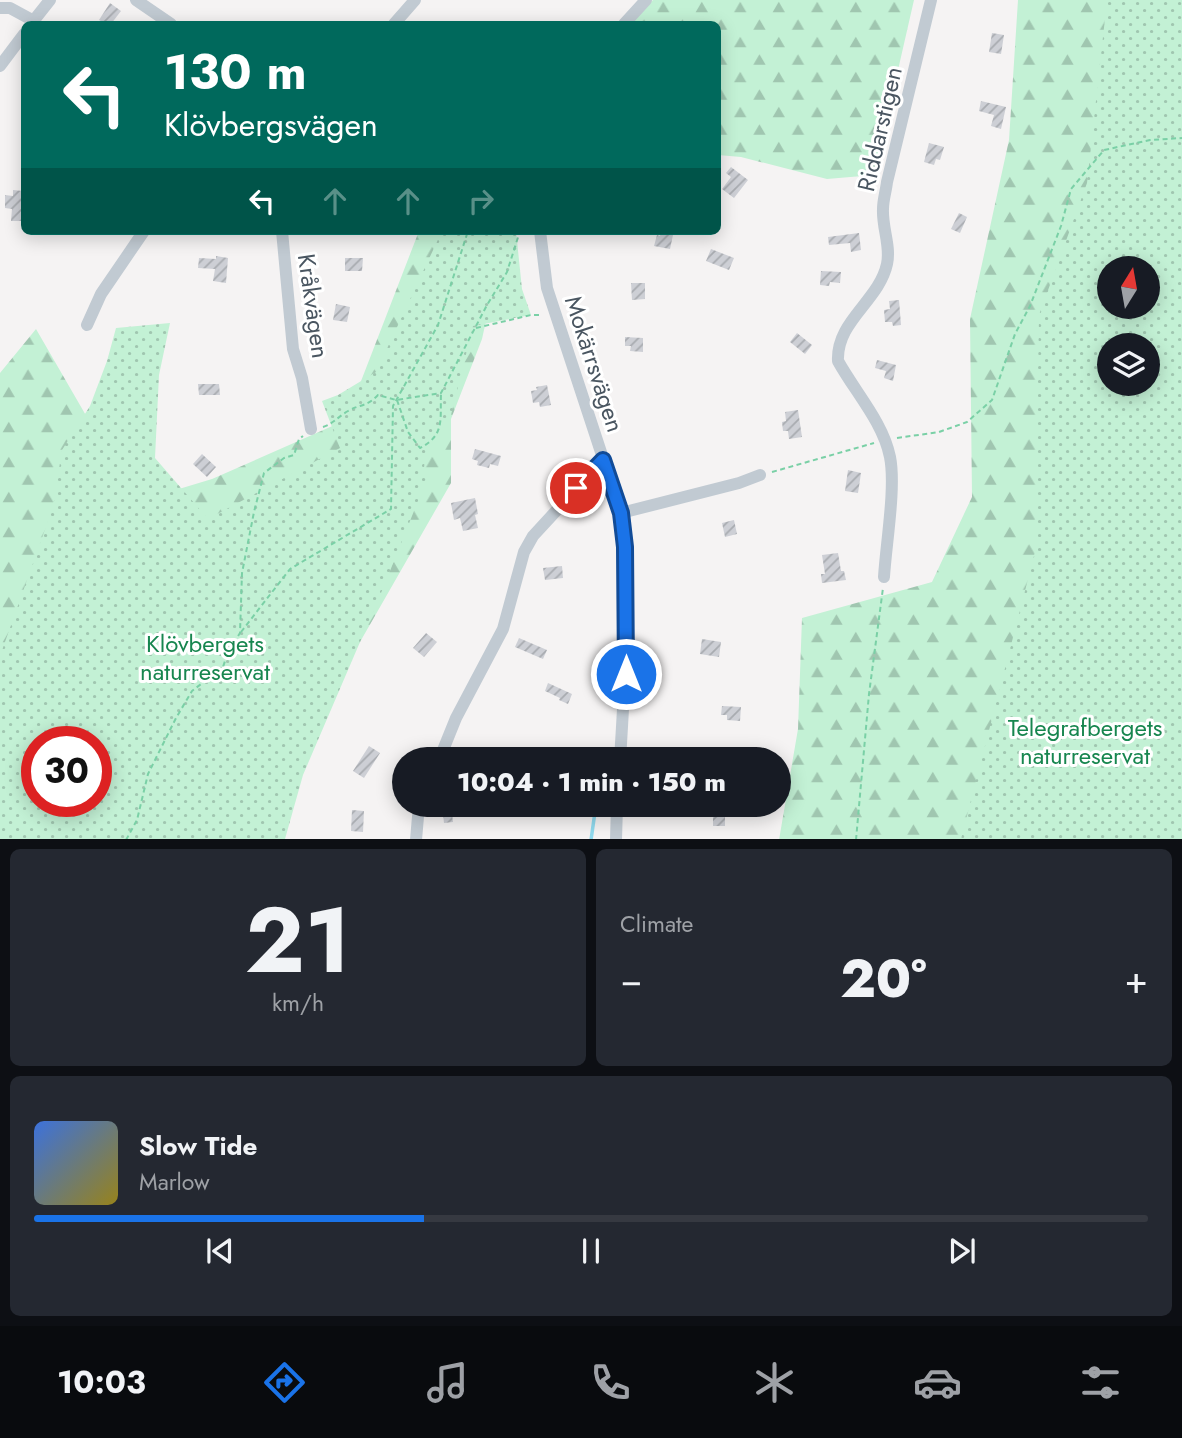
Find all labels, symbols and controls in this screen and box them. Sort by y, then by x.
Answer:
text: 130 m [164,37,307,107]
icon: left [49,49,140,140]
street label: Riddarstigen [848,63,911,195]
text: Klövbergsvägen [164,102,378,148]
icon: left [243,182,281,220]
icon: ahead [316,182,354,220]
icon: ahead [389,182,427,220]
icon: right [462,182,500,220]
street label: Kråkvägen [289,251,338,360]
north arrow [1097,256,1160,318]
map controls [1097,256,1160,396]
street label: Mokärrsvägen [556,291,633,437]
button: layers [1097,333,1160,396]
pin [546,458,606,518]
icon: arrive [557,469,595,507]
park label: Klövbergets naturreservat [140,626,270,689]
position arrow [589,637,663,711]
park label: Telegrafbergets naturreservat [1008,710,1162,773]
speed limit sign: 30 [21,726,112,817]
text: 10:04 · 1 min · 150 m [457,763,726,801]
text: 21 [245,875,351,1006]
text: Climate [620,907,693,941]
text: 20° [840,941,927,1017]
text: − [620,952,642,1007]
text: + [1125,952,1148,1007]
text: km/h [272,986,324,1020]
text: Slow Tide [139,1127,258,1165]
text: Marlow [139,1165,210,1199]
icon: previous [201,1232,239,1270]
icon: pause [572,1232,610,1270]
icon: next [943,1232,981,1270]
icon: directions [260,1358,309,1407]
icon: music [423,1358,472,1407]
icon: phone [586,1358,635,1407]
icon: climate [750,1358,799,1407]
icon: car [913,1358,962,1407]
icon: filters [1076,1358,1125,1407]
text: 10:03 [57,1359,146,1405]

